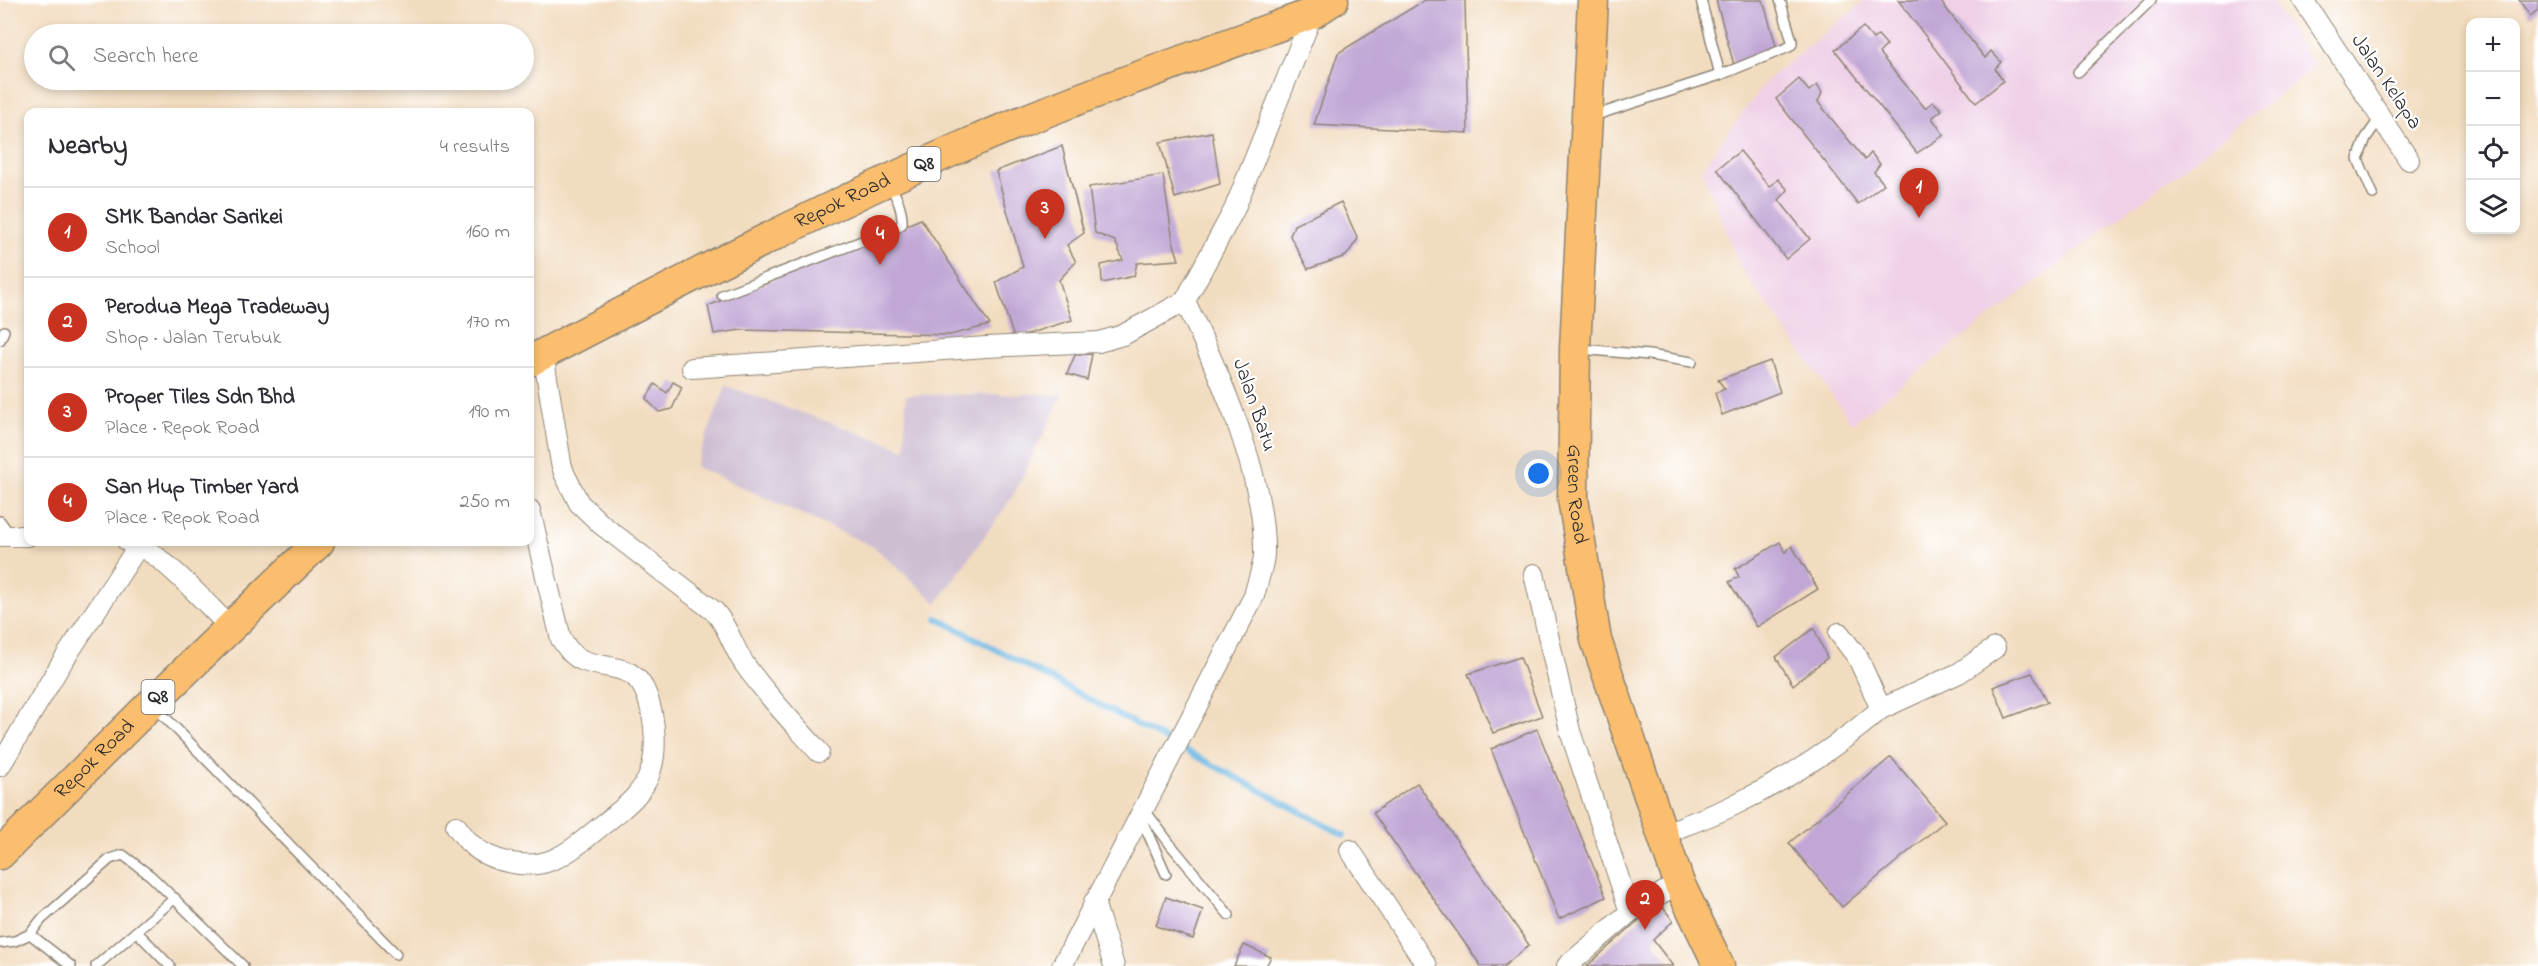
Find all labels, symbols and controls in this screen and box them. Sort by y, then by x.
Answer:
map controls [2466,18,2520,234]
button: + [2466,18,2520,72]
search box [24,24,534,90]
street label: Jalan Kelapa [2343,28,2429,136]
icon: search [45,41,78,74]
text: Search here [93,41,198,73]
button: − [2466,72,2520,126]
button: locate [2466,126,2520,180]
text: Nearby [48,128,127,166]
text: 4 results [440,133,510,162]
road number: Q8 [908,147,940,181]
street label: Repok Road [790,166,896,238]
pin: 1 [1900,168,1938,218]
button: layers [2466,180,2520,234]
pin: 3 [1026,190,1064,239]
text: SMK Bandar Sarikei [105,202,283,234]
pin: 4 [860,216,900,265]
text: 1 [64,218,71,247]
text: 160 m [466,218,510,247]
text: School [105,234,160,263]
text: Perodua Mega Tradeway [105,292,329,324]
text: 2 [63,308,72,337]
text: 170 m [466,308,510,337]
text: Shop · Jalan Terubuk [105,324,281,353]
street label: Jalan Batu [1224,354,1284,456]
text: Proper Tiles Sdn Bhd [105,382,295,414]
text: 3 [63,398,72,427]
text: 190 m [468,398,510,427]
text: Place · Repok Road [105,414,260,443]
street label: Green Road [1558,444,1595,546]
your location [1524,459,1553,488]
text: San Hup Timber Yard [105,472,299,504]
text: 4 [63,488,72,517]
text: 250 m [459,488,510,517]
text: Place · Repok Road [105,504,260,533]
road number: Q8 [142,680,174,714]
street label: Repok Road [48,713,142,806]
pin: 2 [1626,880,1664,930]

